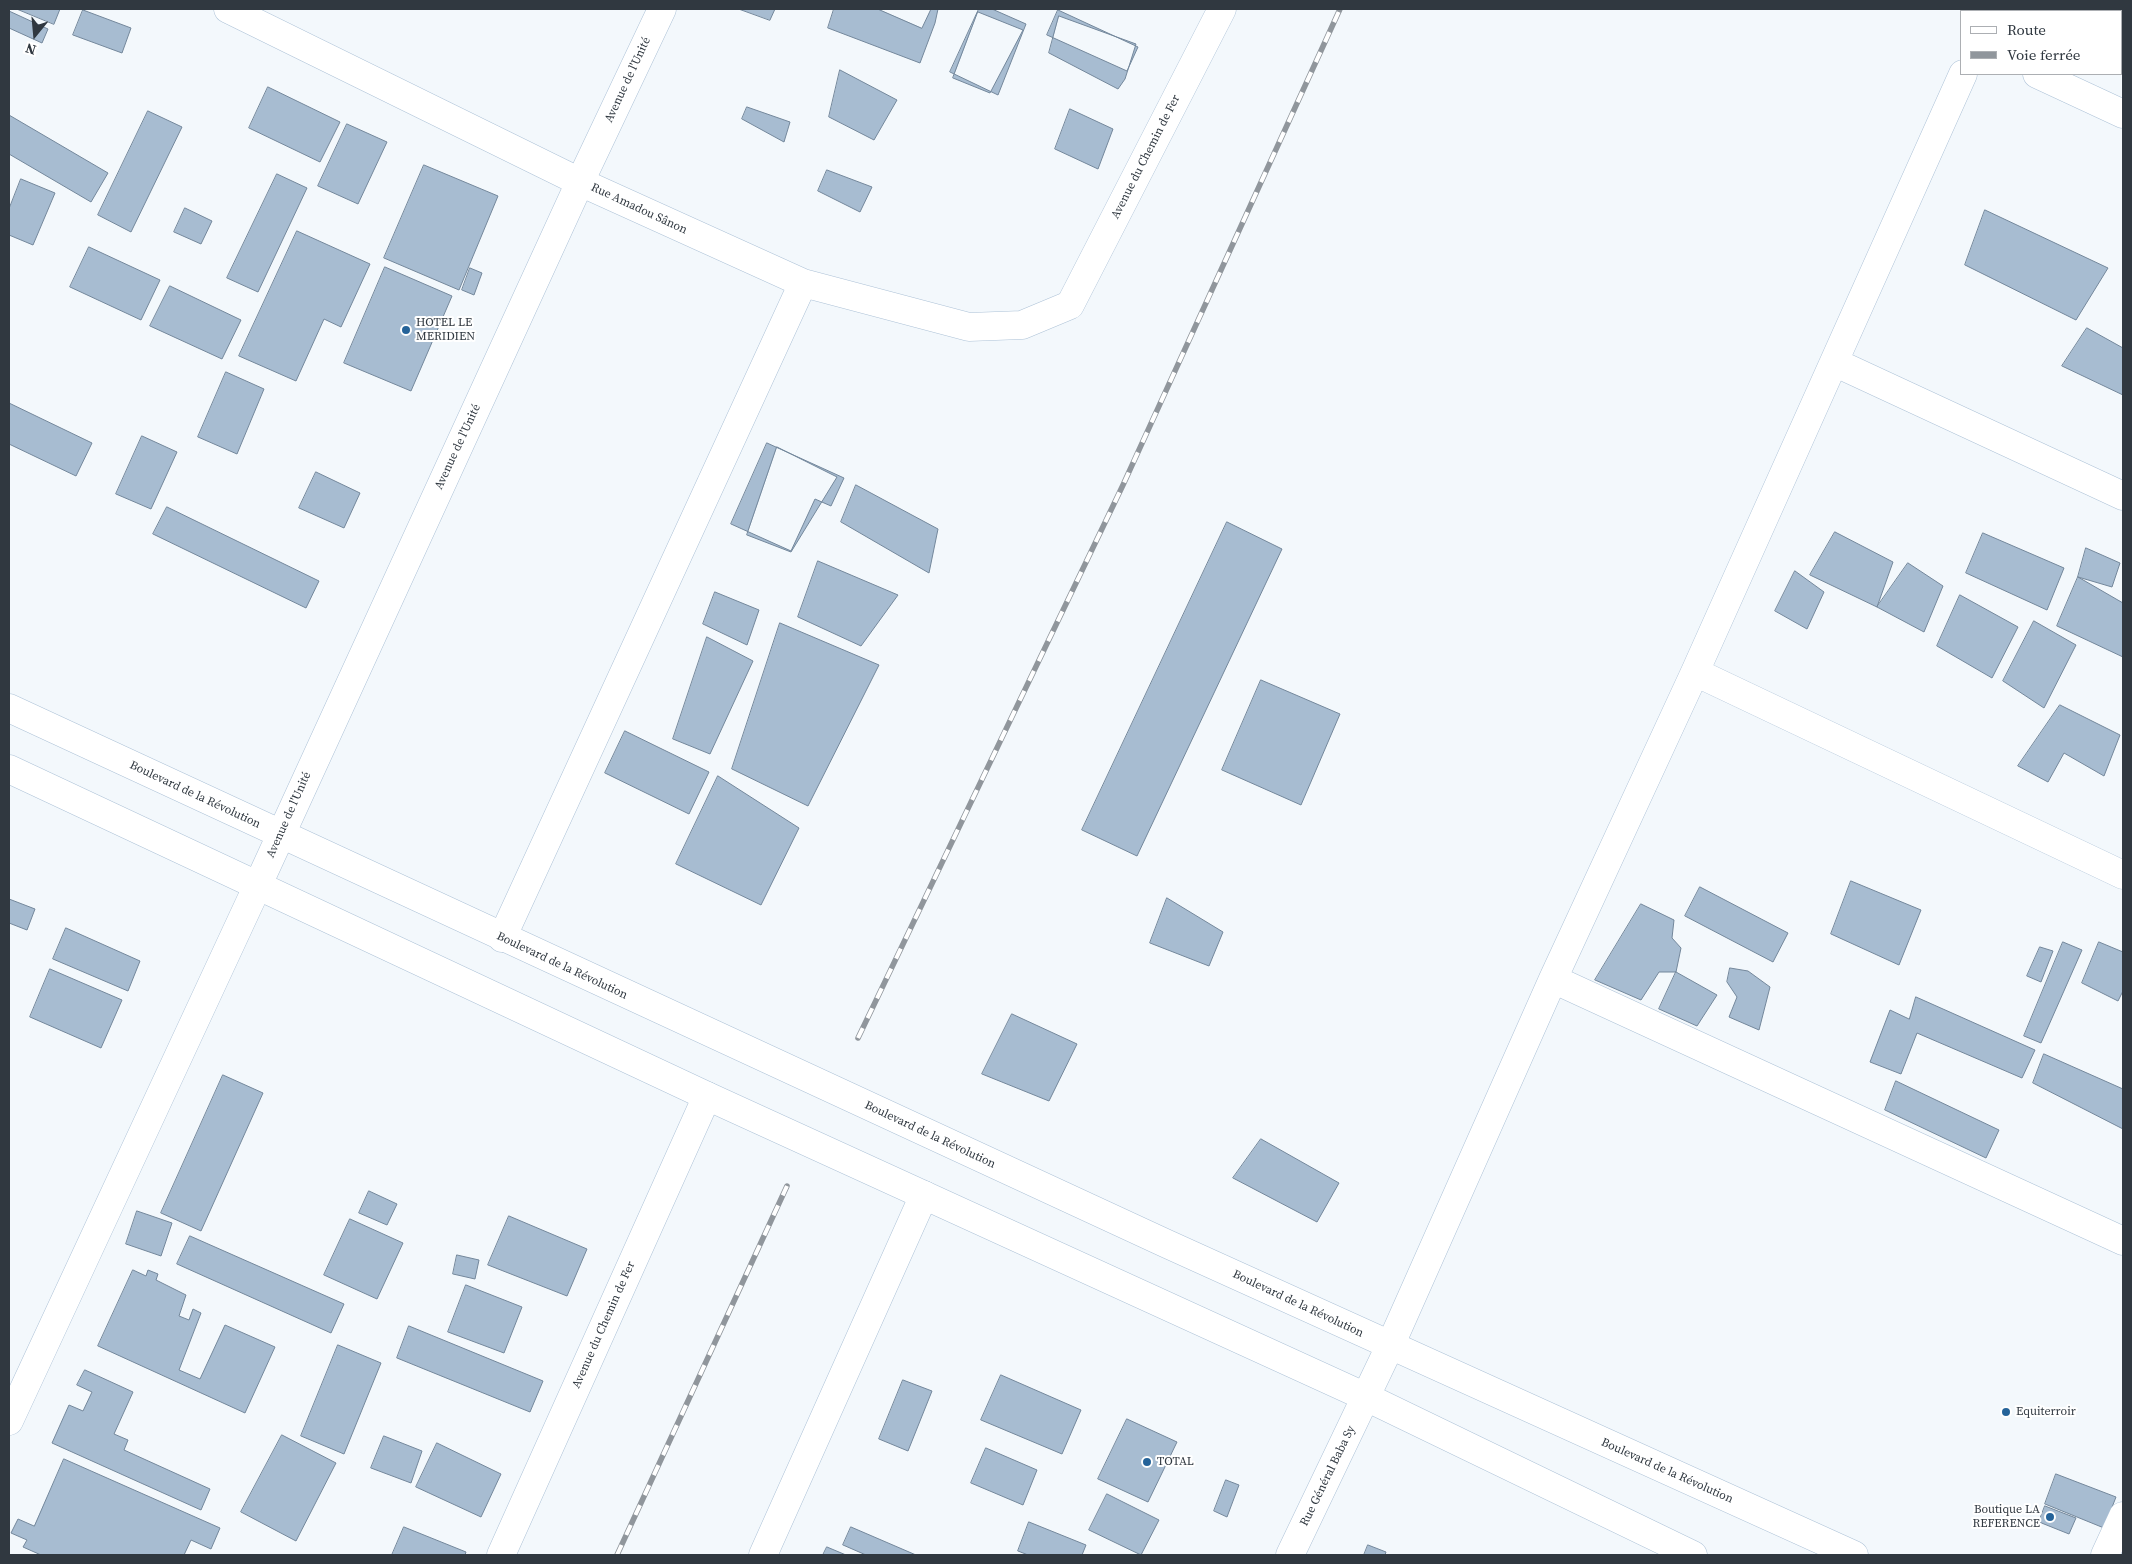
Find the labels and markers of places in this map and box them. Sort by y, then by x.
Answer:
place label: HOTEL LE MERIDIEN [416,316,475,344]
marker: HOTEL LE MERIDIEN [400,324,412,336]
place label: Equiterroir [2016,1405,2076,1419]
marker: Equiterroir [2000,1406,2012,1418]
place label: TOTAL [1157,1455,1194,1469]
marker: TOTAL [1141,1456,1153,1468]
place label: Boutique LA REFERENCE [1972,1503,2040,1531]
marker: Boutique LA REFERENCE [2044,1511,2056,1523]

